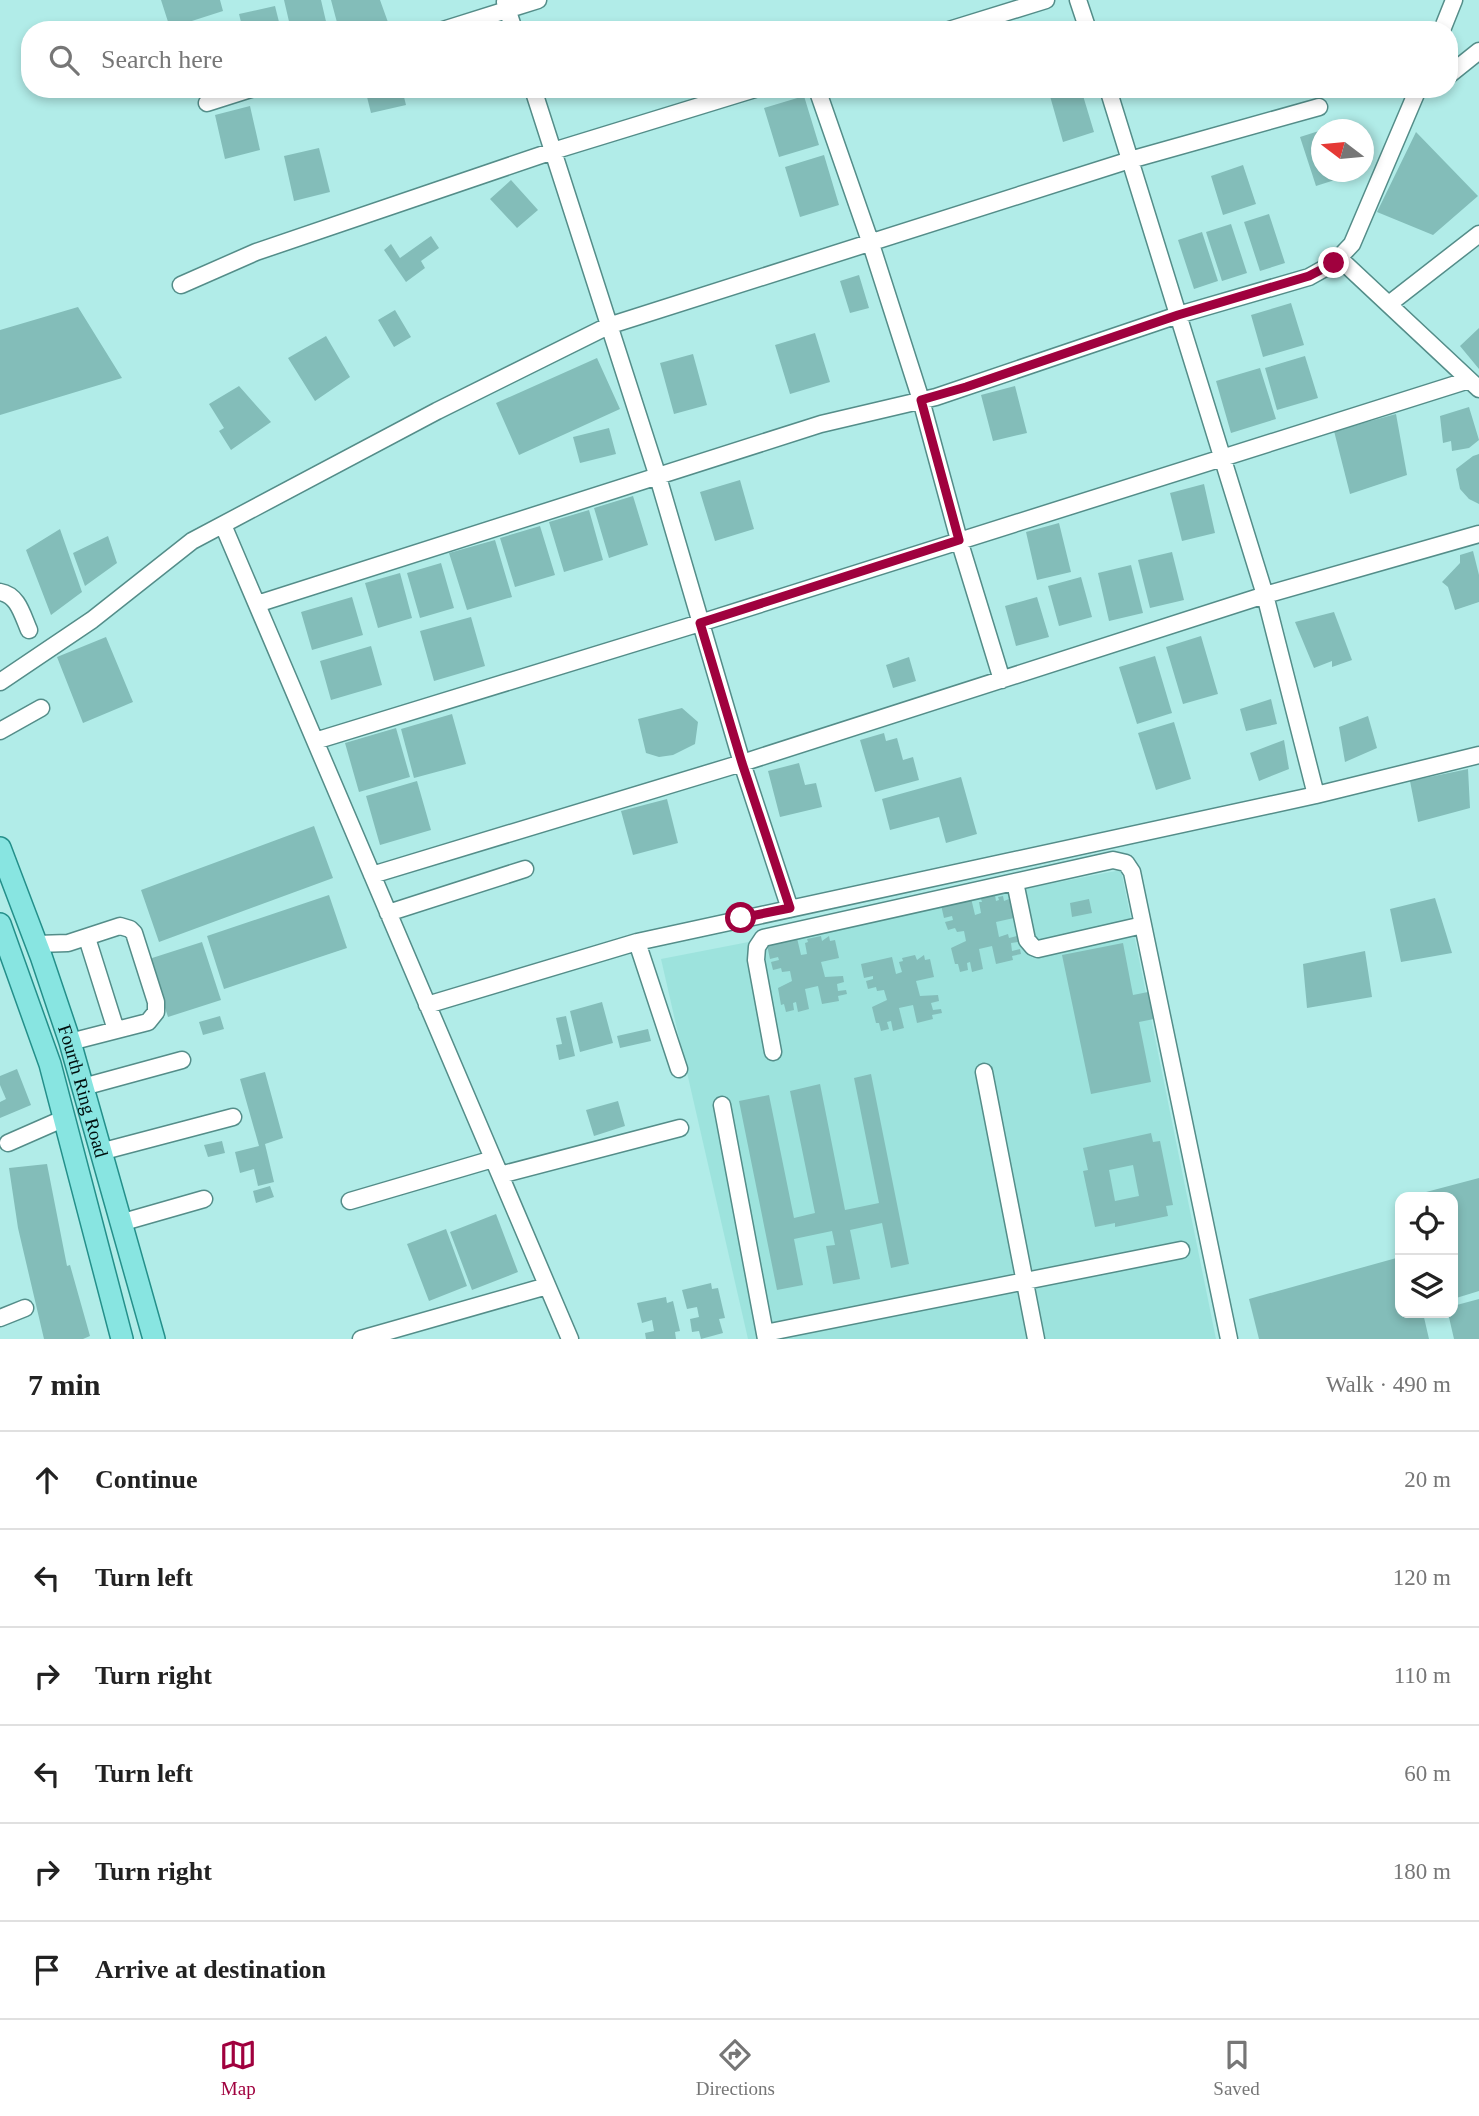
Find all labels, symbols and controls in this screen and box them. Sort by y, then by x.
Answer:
search box [21,21,1458,98]
icon: search [45,41,83,79]
text: Search here [101,45,223,74]
north arrow [1311,119,1374,182]
route end [1318,247,1349,278]
route start [725,902,756,933]
street label: Fourth Ring Road [54,1022,112,1160]
map controls [1395,1192,1458,1318]
button: locate [1395,1192,1458,1255]
button: layers [1395,1255,1458,1318]
text: 7 min [28,1368,101,1401]
text: Walk · 490 m [1326,1372,1451,1397]
icon: ahead [28,1461,66,1499]
text: Continue [95,1465,198,1494]
text: 20 m [1404,1467,1451,1492]
icon: left [28,1559,66,1597]
text: Turn left [95,1563,193,1592]
text: 120 m [1393,1565,1451,1590]
icon: right [28,1657,66,1695]
text: Turn right [95,1661,212,1690]
text: 110 m [1394,1663,1451,1688]
icon: left [28,1755,66,1793]
text: Turn left [95,1759,193,1788]
text: 60 m [1404,1761,1451,1786]
icon: right [28,1853,66,1891]
text: Turn right [95,1857,212,1886]
text: 180 m [1393,1859,1451,1884]
icon: arrive [28,1951,66,1989]
text: Arrive at destination [95,1955,326,1984]
tab: Map [219,2036,257,2100]
tab: Directions [696,2036,775,2100]
tab: Saved [1213,2036,1260,2100]

